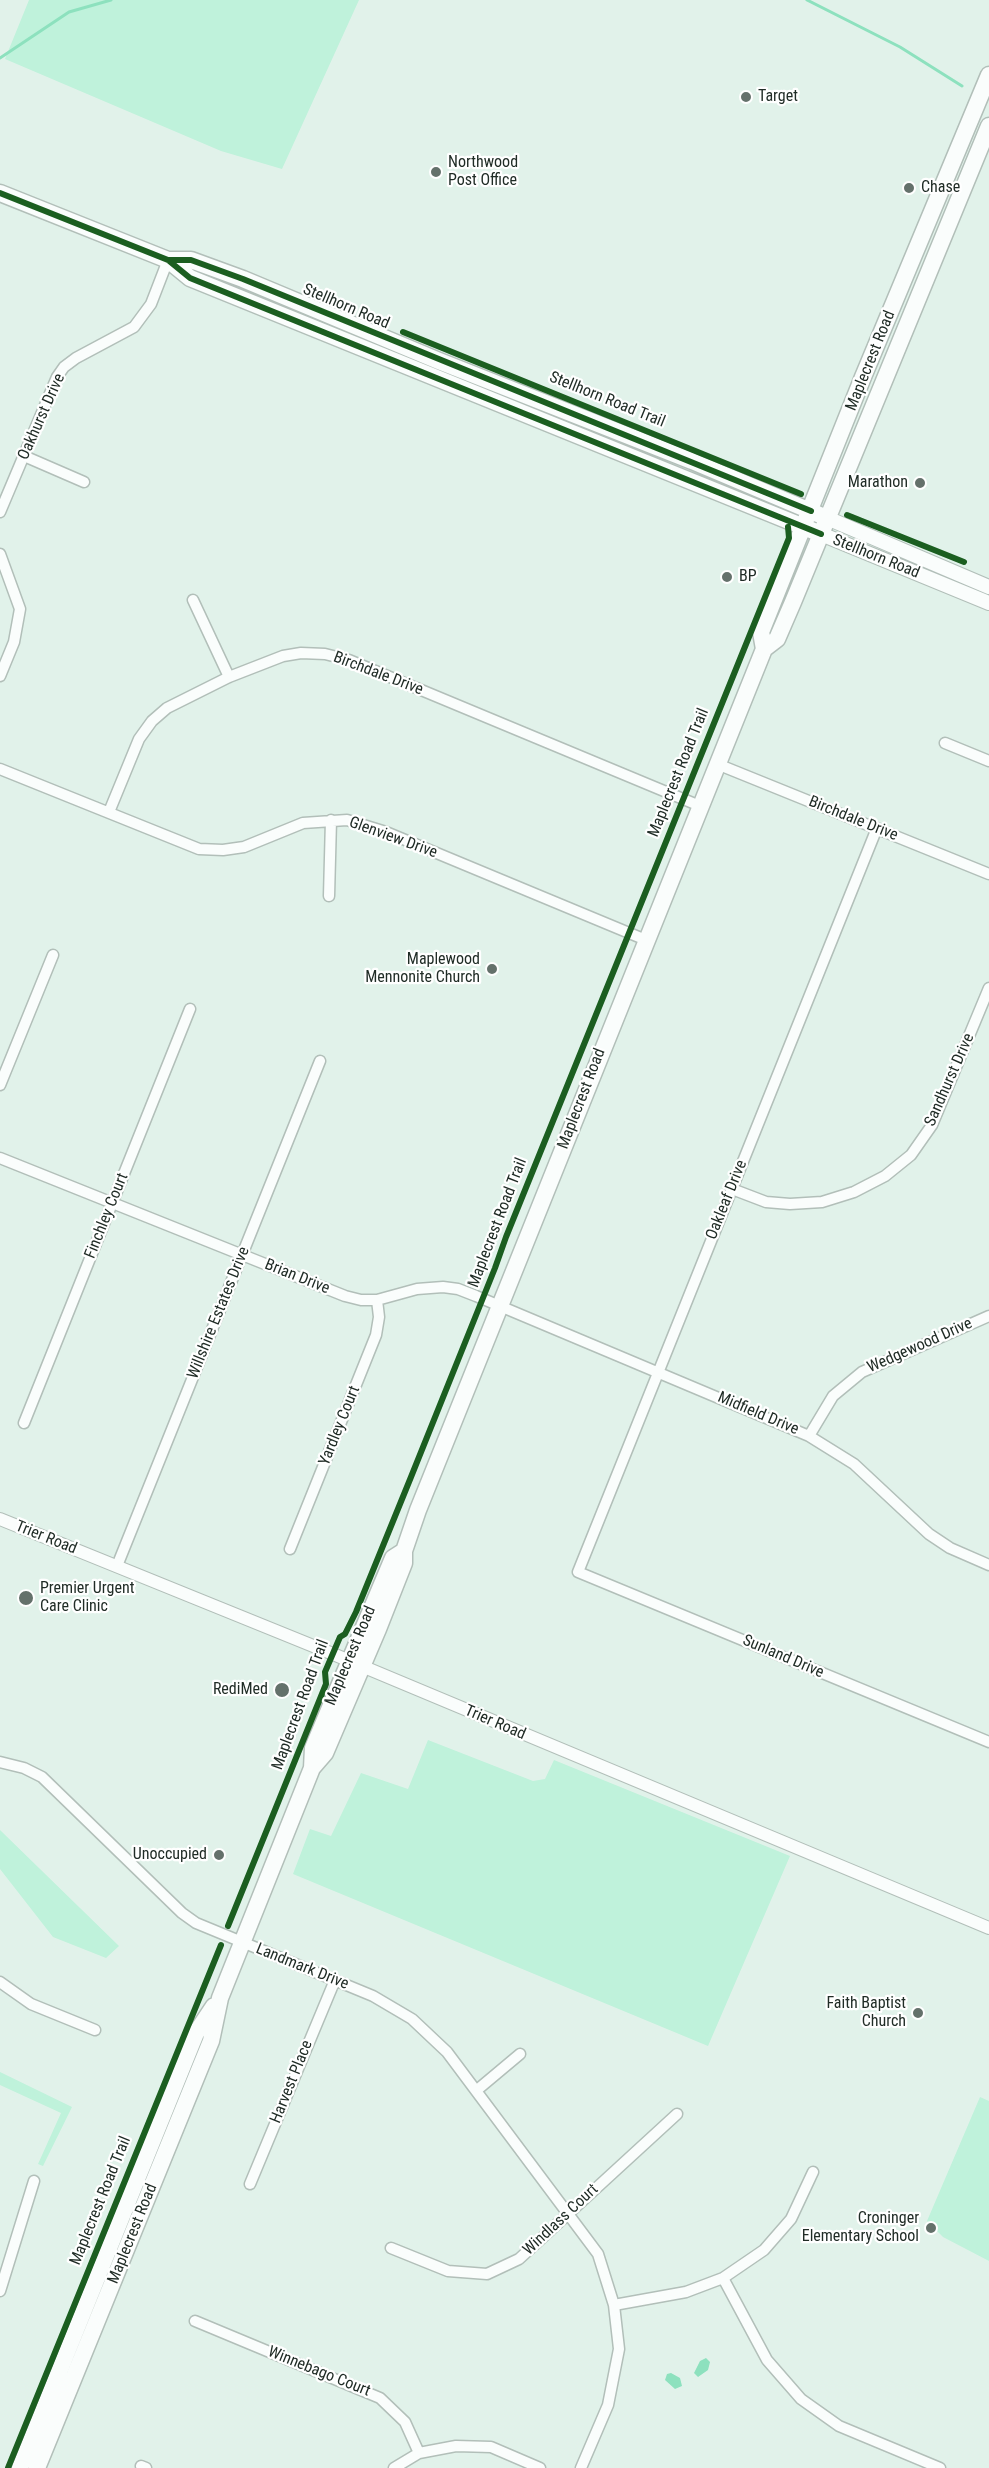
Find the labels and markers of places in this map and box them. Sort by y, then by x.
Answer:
place label: Target [758,87,798,107]
marker: Target [739,90,753,104]
place label: Northwood Post Office [448,153,518,191]
marker: Northwood Post Office [429,165,443,179]
place label: Chase [921,178,960,198]
marker: Chase [902,181,916,195]
place label: Marathon [848,473,908,493]
marker: Marathon [913,476,927,490]
place label: BP [739,567,757,587]
marker: BP [720,570,734,584]
place label: Maplewood Mennonite Church [365,950,480,988]
marker: Maplewood Mennonite Church [485,962,499,976]
place label: Premier Urgent Care Clinic [40,1579,134,1617]
marker: Premier Urgent Care Clinic [17,1589,35,1607]
place label: RediMed [213,1680,268,1700]
marker: RediMed [273,1681,291,1699]
place label: Unoccupied [133,1845,207,1865]
marker: Unoccupied [212,1848,226,1862]
place label: Faith Baptist Church [826,1994,906,2032]
marker: Faith Baptist Church [911,2006,925,2020]
place label: Croninger Elementary School [802,2209,919,2247]
marker: Croninger Elementary School [924,2221,938,2235]

